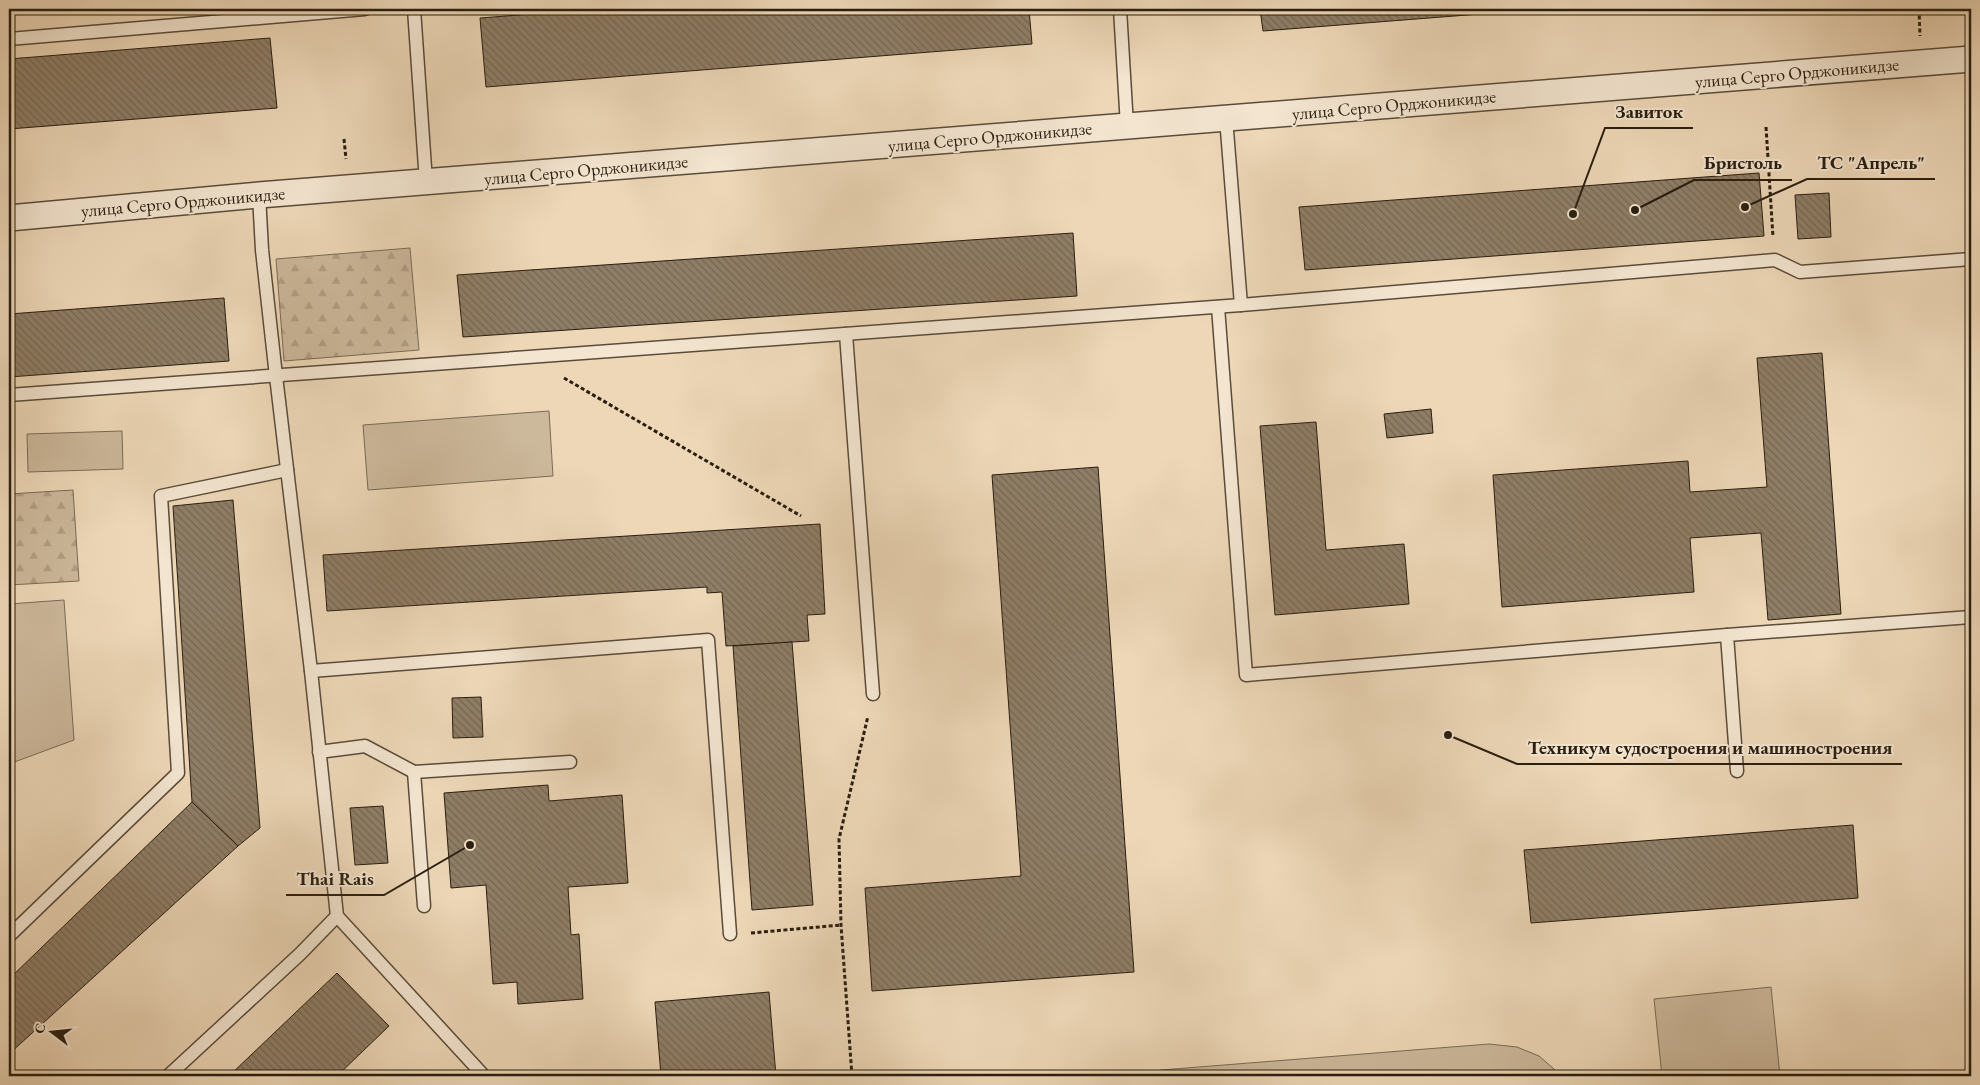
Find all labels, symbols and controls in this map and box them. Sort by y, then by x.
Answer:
street label: улица Серго Орджоникидзе [1694,52,1900,93]
street label: улица Серго Орджоникидзе [1291,84,1497,125]
callout: Завиток [1605,94,1693,128]
text: Завиток [1615,99,1683,124]
street label: улица Серго Орджоникидзе [887,116,1093,157]
callout: ТС "Апрель" [1807,145,1935,179]
callout: Бристоль [1694,146,1792,180]
street label: улица Серго Орджоникидзе [483,149,689,190]
text: Бристоль [1704,150,1782,175]
text: ТС "Апрель" [1817,150,1925,175]
street label: улица Серго Орджоникидзе [80,181,286,222]
callout: Техникум судостроения и машиностроения [1517,730,1902,764]
text: Техникум судостроения и машиностроения [1528,735,1892,760]
callout: Thai Rais [286,861,384,895]
text: Thai Rais [296,866,374,891]
north arrow [28,1008,78,1058]
text: С [29,1021,50,1036]

